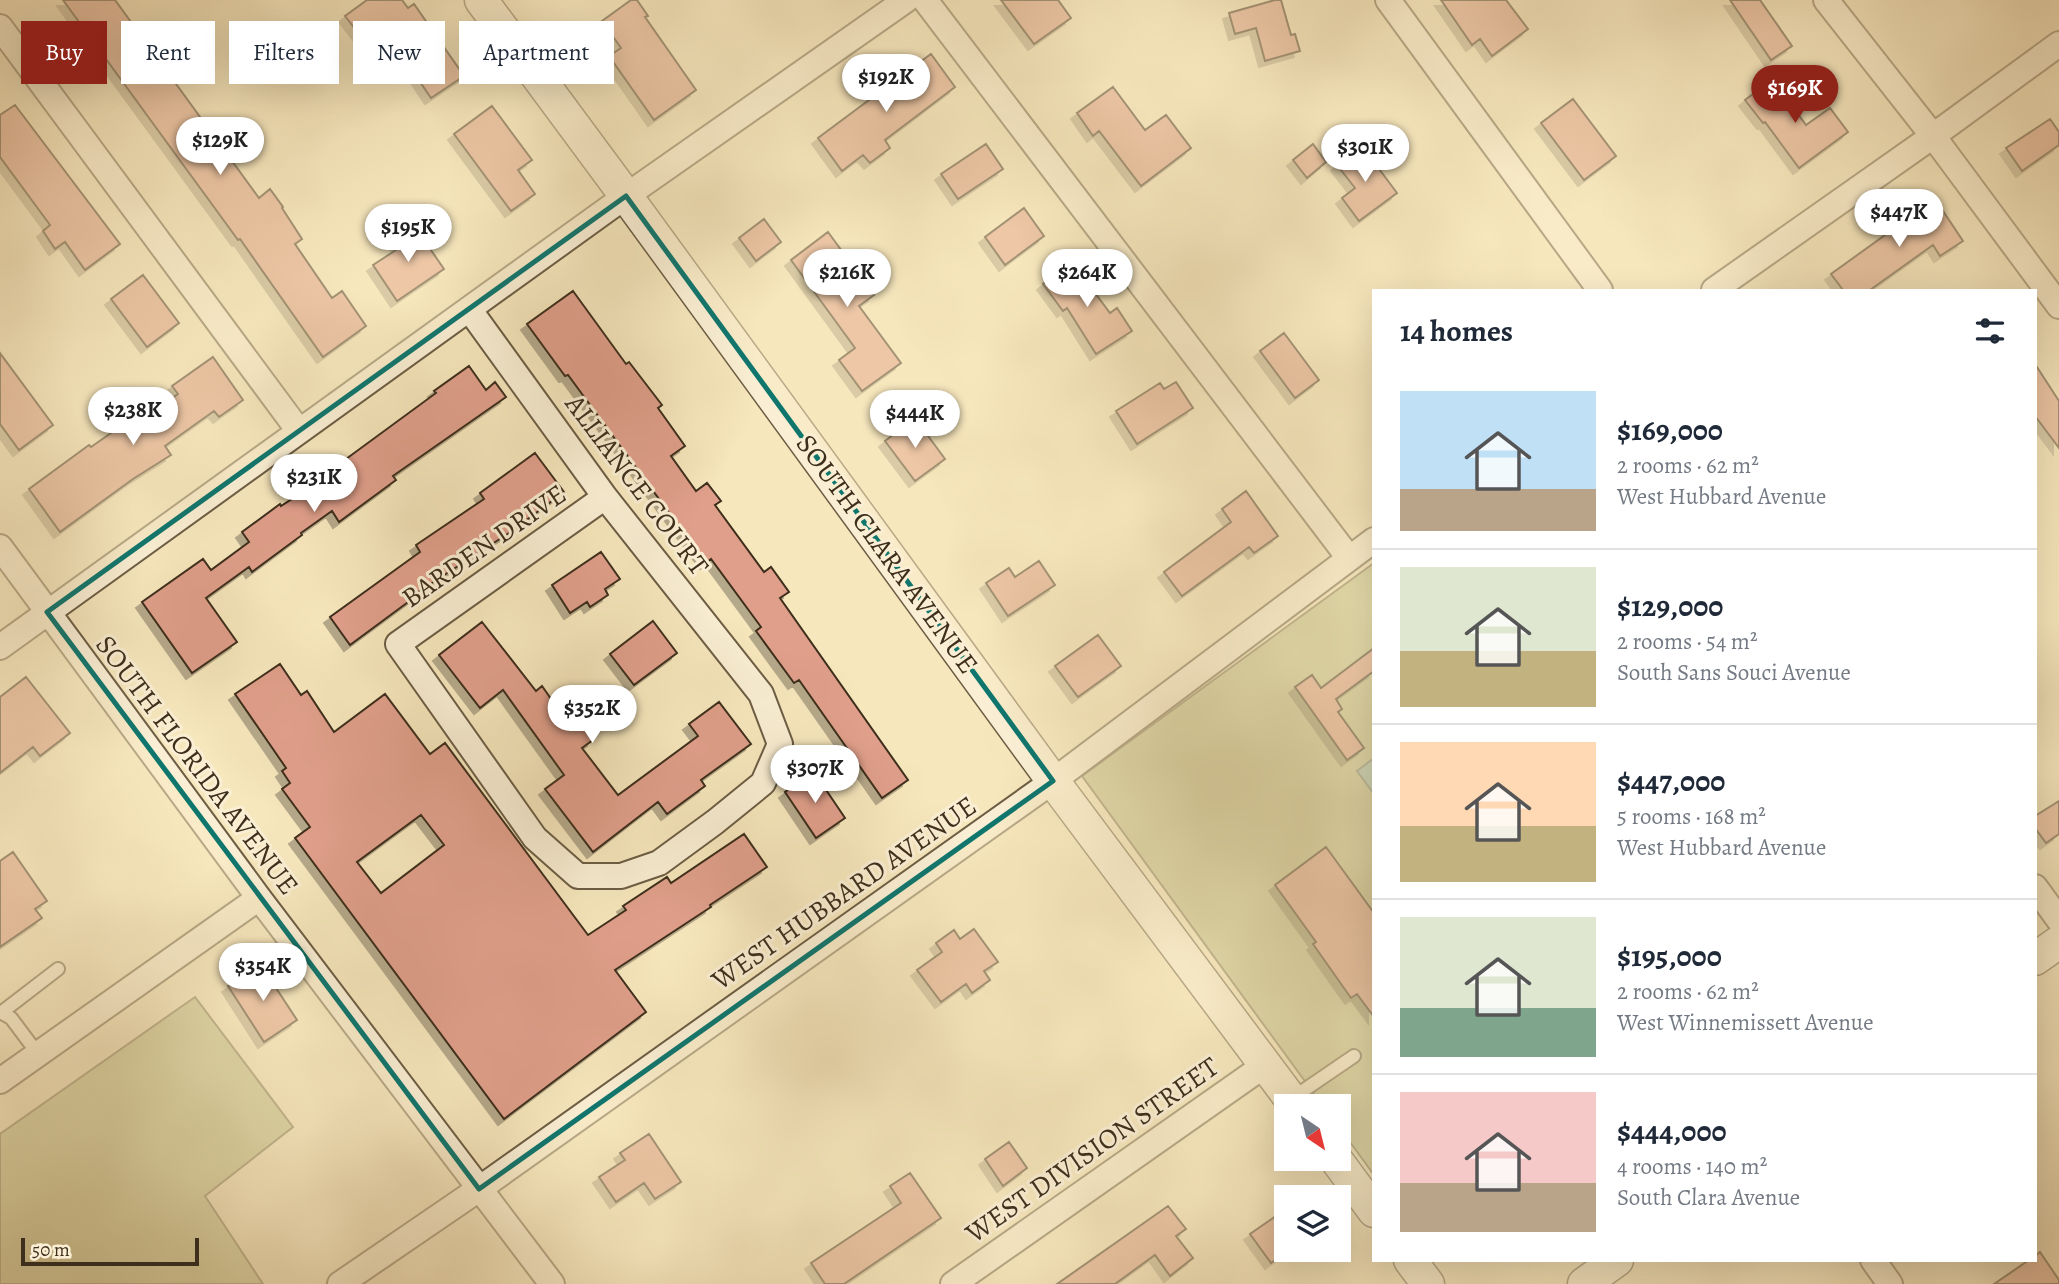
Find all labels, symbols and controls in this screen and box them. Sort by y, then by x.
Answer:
chip: Buy [21,21,107,84]
chip: Rent [121,21,215,84]
chip: Filters [229,21,339,84]
chip: New [353,21,445,84]
chip: Apartment [459,21,614,84]
pin: $192K [837,54,935,114]
text: $192K [858,61,914,92]
pin: $169K [1746,66,1844,125]
text: $169K [1767,72,1823,103]
pin: $129K [171,118,269,177]
text: $129K [192,124,248,155]
pin: $301K [1316,124,1414,184]
text: $301K [1337,131,1393,162]
pin: $447K [1850,190,1948,249]
text: $447K [1870,196,1928,227]
pin: $195K [359,204,457,264]
text: $195K [381,211,435,242]
pin: $216K [798,250,896,309]
pin: $264K [1038,250,1136,309]
text: $216K [819,256,875,287]
text: $264K [1058,256,1116,287]
text: 14 homes [1400,311,1513,351]
icon: filters [1971,312,2009,350]
street label: ALLIANCE COURT [556,386,718,583]
pin: $238K [84,388,182,447]
pin: $444K [866,391,964,450]
text: $238K [104,394,162,425]
text: $444K [886,397,944,428]
text: $169,000 [1617,410,1723,450]
icon: home [1456,419,1540,503]
street label: SOUTH CLARA AVENUE [787,427,987,681]
text: 2 rooms · 62 m² [1617,450,1759,481]
pin: $231K [265,454,363,514]
text: $231K [286,461,342,492]
street label: BARDEN DRIVE [394,475,574,617]
text: West Hubbard Avenue [1617,481,1826,512]
text: $129,000 [1617,586,1723,626]
icon: home [1456,595,1540,679]
text: 2 rooms · 54 m² [1617,626,1758,657]
street label: SOUTH FLORIDA AVENUE [87,627,307,903]
text: South Sans Souci Avenue [1617,657,1851,688]
pin: $352K [543,686,641,745]
text: $352K [564,692,620,723]
pin: $307K [766,746,864,805]
text: $307K [786,752,844,783]
text: $447,000 [1617,761,1725,801]
icon: home [1456,770,1540,854]
street label: WEST HUBBARD AVENUE [703,787,984,1000]
text: 5 rooms · 168 m² [1617,801,1766,832]
text: West Hubbard Avenue [1617,832,1826,863]
text: $195,000 [1617,936,1722,976]
pin: $354K [214,944,312,1003]
icon: home [1456,945,1540,1029]
text: $354K [235,950,291,981]
text: 2 rooms · 62 m² [1617,976,1759,1007]
text: West Winnemissett Avenue [1617,1007,1874,1038]
street label: WEST DIVISION STREET [957,1048,1226,1252]
north arrow [1274,1094,1351,1171]
map controls [1274,1094,1351,1262]
text: $444,000 [1617,1111,1727,1151]
icon: home [1456,1120,1540,1204]
text: 4 rooms · 140 m² [1617,1151,1767,1182]
text: South Clara Avenue [1617,1182,1800,1213]
button: layers [1274,1185,1351,1262]
scale bar [21,1235,200,1267]
text: 50 m [32,1237,70,1263]

